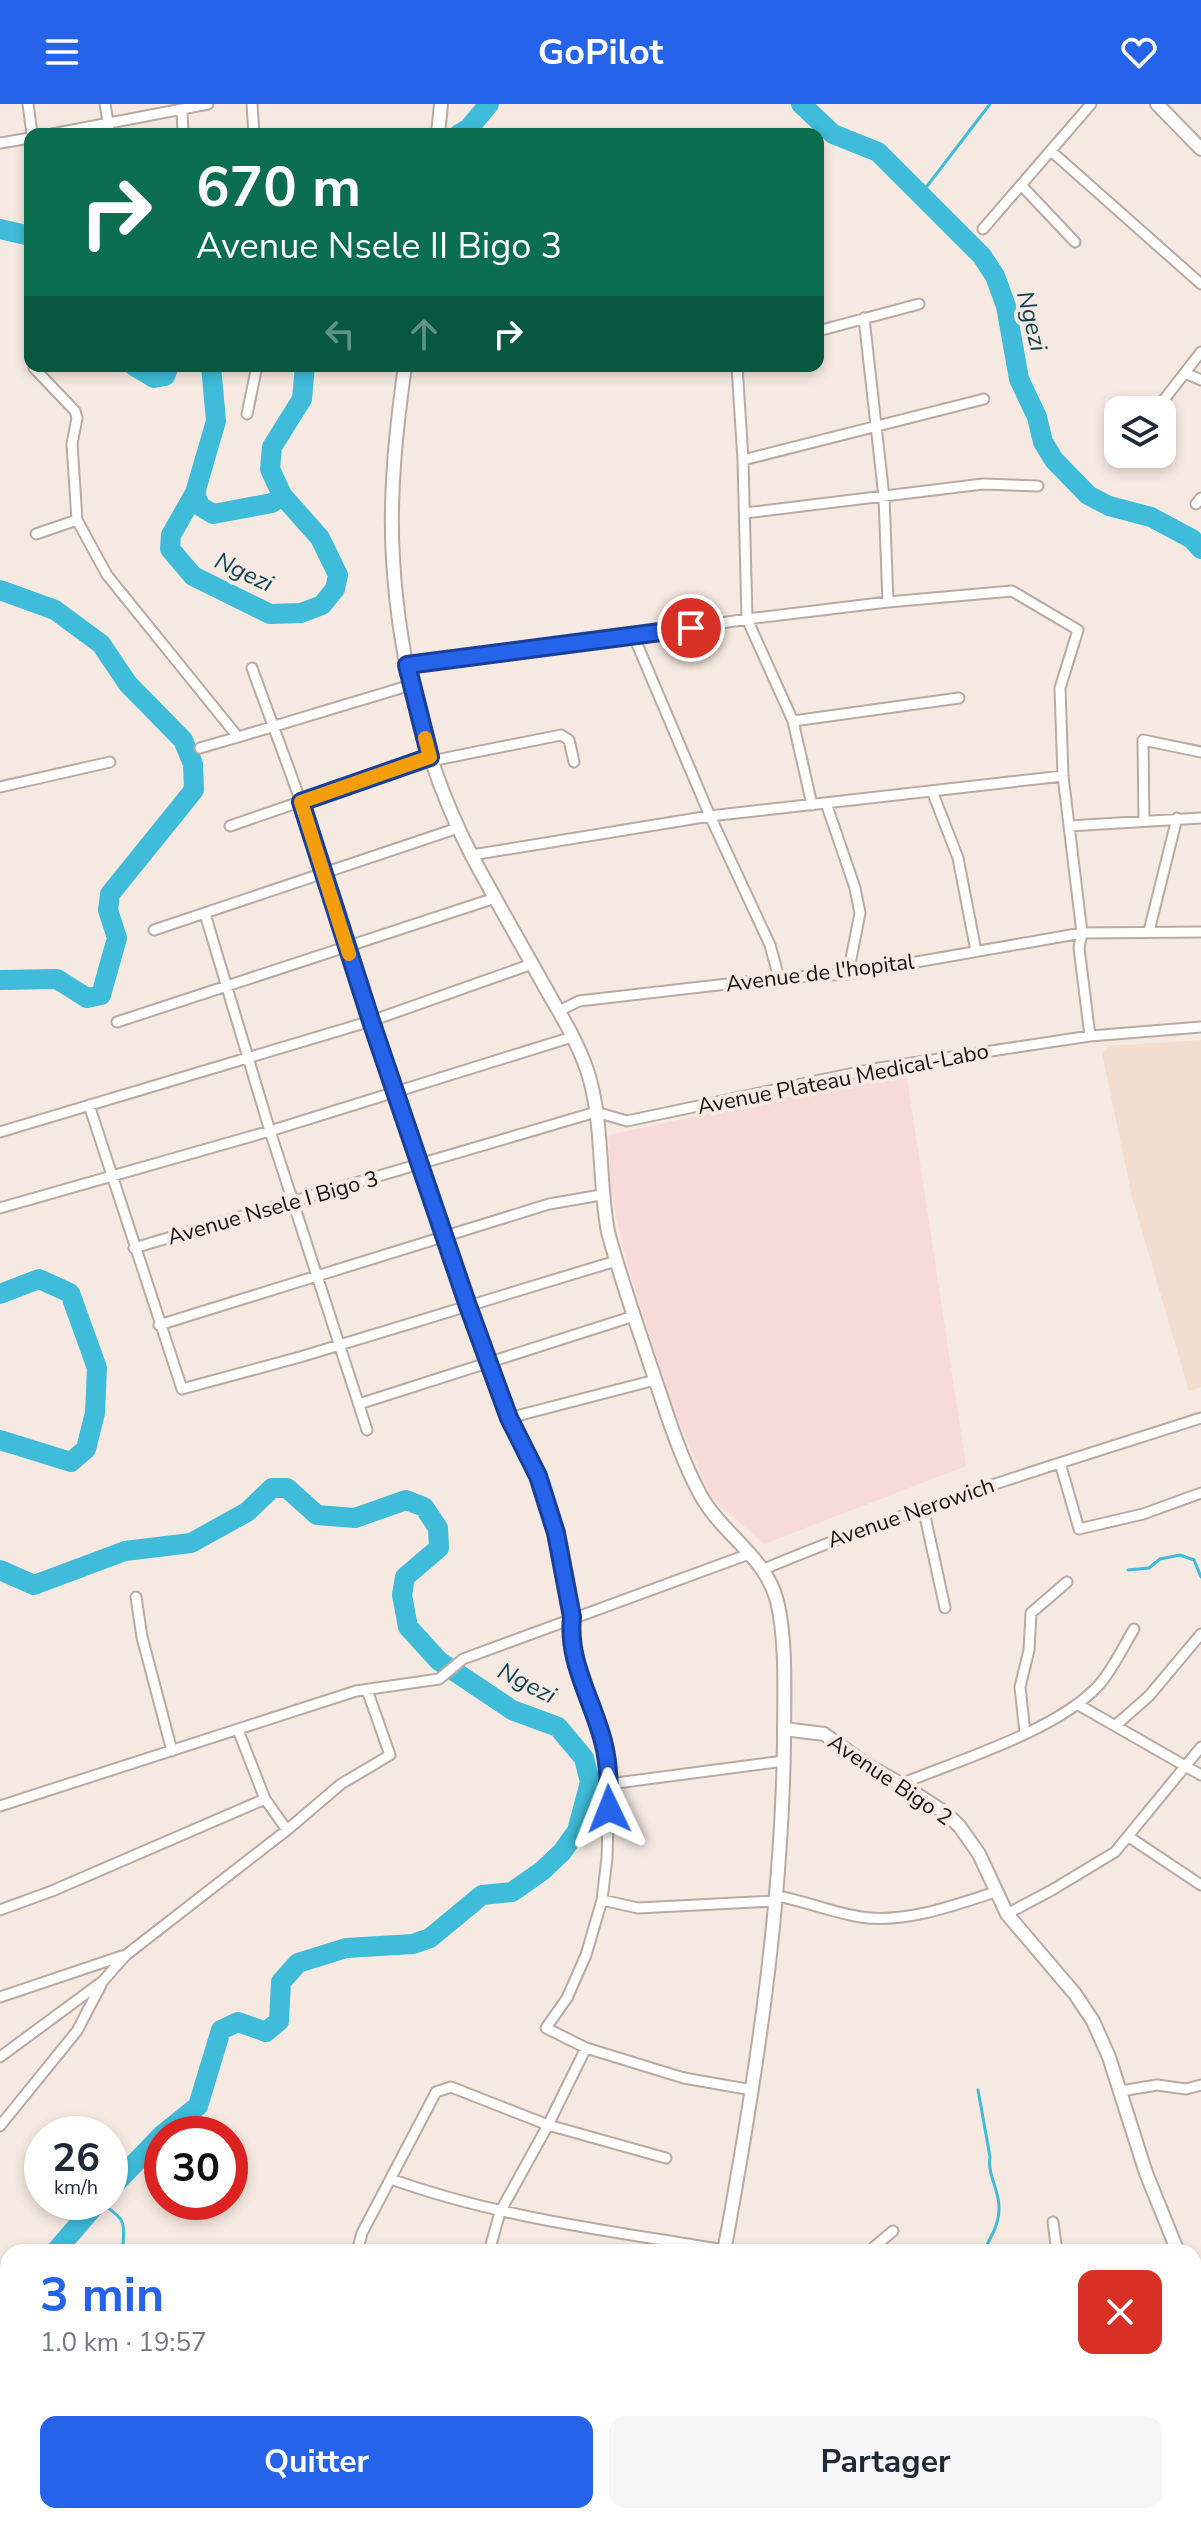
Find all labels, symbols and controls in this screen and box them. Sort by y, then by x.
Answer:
text: GoPilot [538,28,663,77]
icon: menu [40,30,84,74]
icon: heart [1117,30,1161,74]
text: 670 m [196,149,361,226]
icon: right [64,160,168,264]
text: Avenue Nsele II Bigo 3 [196,222,562,271]
water label: Ngezi [1009,287,1055,355]
icon: left [318,312,362,356]
icon: ahead [402,312,446,356]
icon: right [486,312,530,356]
map controls [1104,396,1176,468]
button: layers [1104,396,1176,468]
water label: Ngezi [210,545,279,600]
pin [657,594,725,662]
icon: arrive [669,606,713,650]
street label: Avenue de l'hopital [724,946,916,999]
street label: Avenue Plateau Medical-Labo [695,1036,991,1122]
street label: Avenue Nsele I Bigo 3 [164,1164,382,1252]
street label: Avenue Nerowich [824,1470,998,1556]
water label: Ngezi [492,1655,562,1711]
street label: Avenue Bigo 2 [822,1727,958,1833]
position arrow [567,1767,651,1851]
speed limit sign: 30 [144,2116,248,2220]
text: 26 [52,2131,100,2185]
text: km/h [54,2174,98,2201]
text: 3 min [40,2262,164,2328]
button: close [1078,2270,1162,2354]
text: 1.0 km · 19:57 [40,2325,207,2360]
button: Quitter [40,2416,593,2508]
button: Partager [609,2416,1162,2508]

